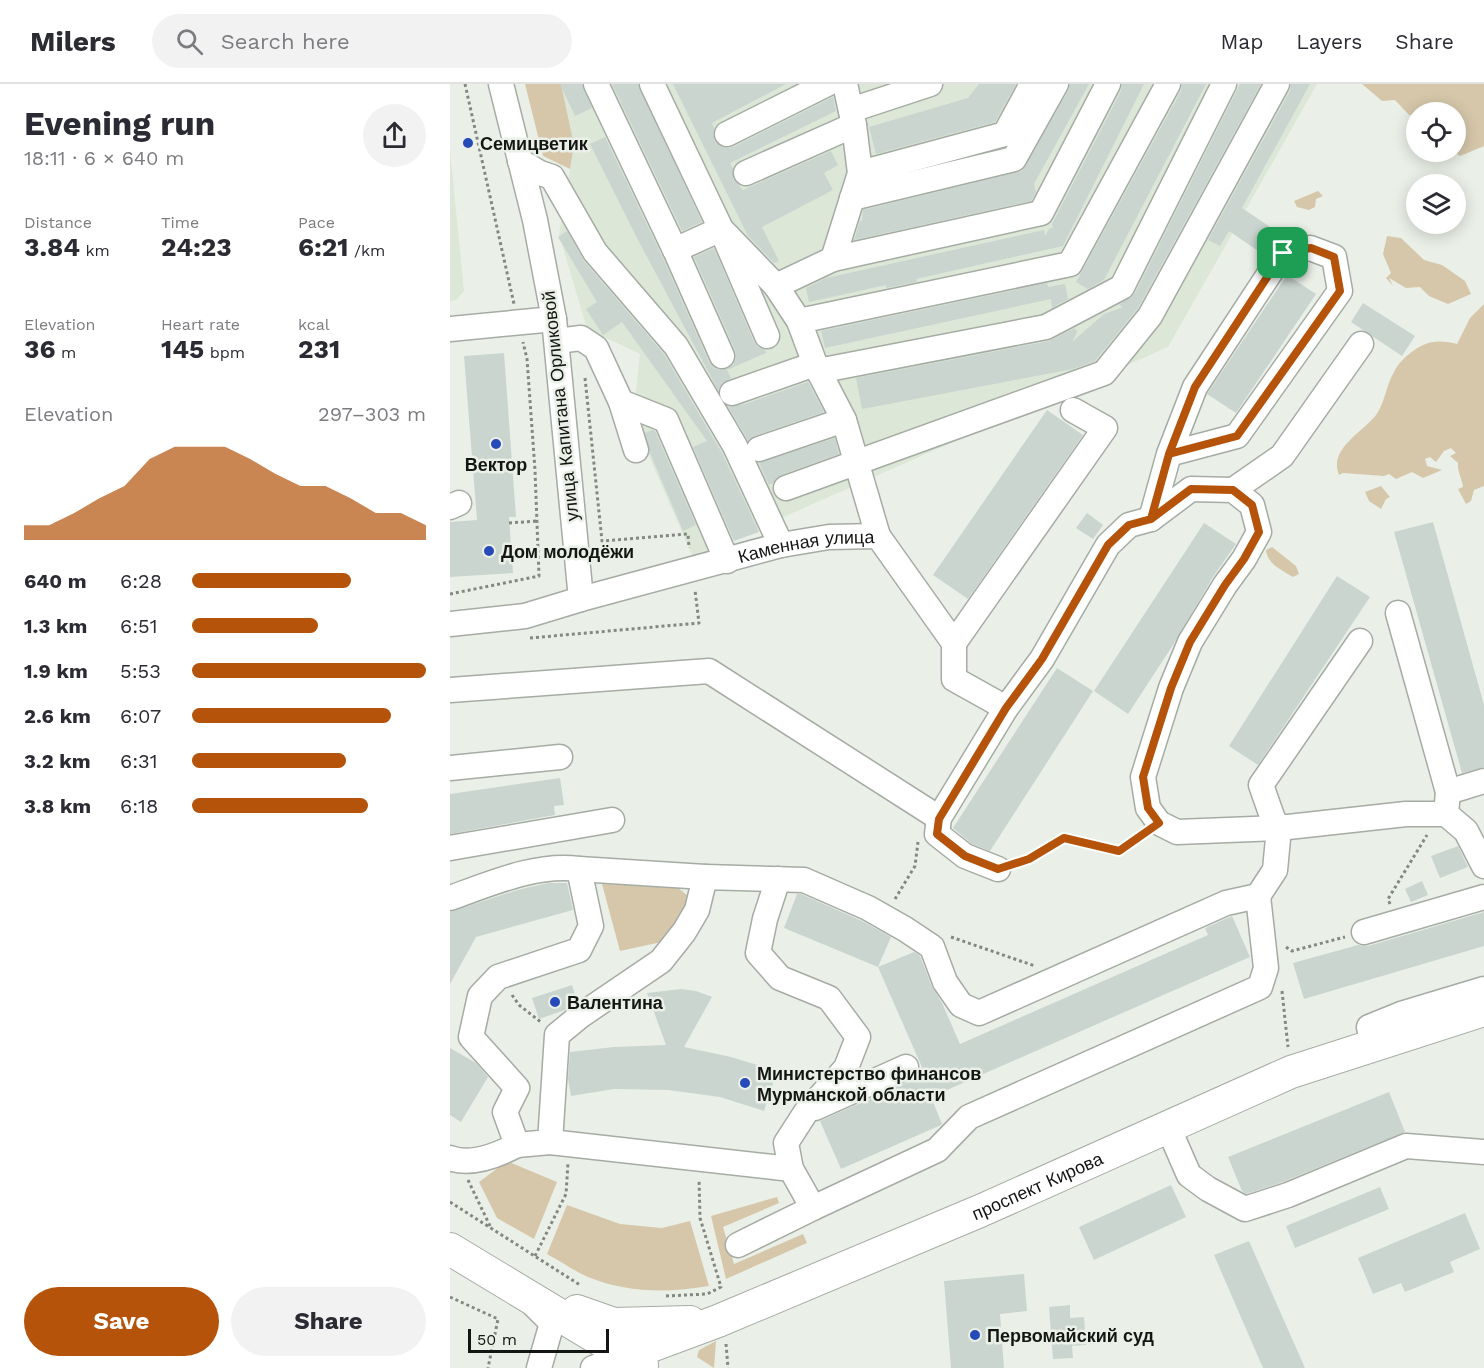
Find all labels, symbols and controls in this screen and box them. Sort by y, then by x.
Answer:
search box [152,14,572,68]
text: Milers [30,25,116,58]
icon: search [173,25,206,58]
text: Search here [221,29,350,54]
text: Map [1220,29,1263,54]
text: Layers [1296,29,1362,54]
text: Share [1395,29,1454,54]
map controls [1406,102,1466,234]
button: locate [1406,102,1466,162]
text: Evening run [24,104,215,143]
button: share [363,104,426,167]
place label: Семицветик [480,133,589,154]
marker: Семицветик [461,136,475,150]
text: 18:11 · 6 × 640 m [24,146,184,170]
button: layers [1406,174,1466,234]
text: Distance [24,213,92,232]
text: Time [161,213,199,232]
text: Pace [298,213,335,232]
pin [1257,227,1308,278]
text: 3.84 [24,232,80,262]
text: 24:23 [161,232,232,262]
text: 6:21 [298,232,349,262]
icon: arrive [1266,236,1299,269]
text: km [80,241,110,260]
text: /km [349,241,385,260]
street label: улица Капитана Орликовой [537,290,583,522]
text: Elevation [24,315,95,334]
text: Heart rate [161,315,240,334]
text: kcal [298,315,330,334]
text: 36 [24,334,55,364]
text: 145 [161,334,204,364]
text: 231 [298,334,340,364]
text: m [55,343,76,362]
text: bpm [204,343,245,362]
text: Elevation [24,402,113,426]
text: 297–303 m [318,402,426,426]
marker: Вектор [489,437,503,451]
place label: Вектор [465,454,527,475]
street label: Каменная улица [736,526,875,567]
place label: Дом молодёжи [501,541,634,562]
marker: Дом молодёжи [482,544,496,558]
text: 640 m [24,569,87,593]
text: 6:28 [120,569,162,593]
text: 1.3 km [24,614,87,638]
text: 6:51 [120,614,158,638]
text: 1.9 km [24,659,88,683]
text: 5:53 [120,659,161,683]
text: 2.6 km [24,704,91,728]
text: 6:07 [120,704,161,728]
text: 3.2 km [24,749,91,773]
text: 6:31 [120,749,158,773]
text: 3.8 km [24,794,91,818]
text: 6:18 [120,794,158,818]
place label: Валентина [567,992,664,1013]
marker: Валентина [548,995,562,1009]
place label: Министерство финансов Мурманской области [757,1063,981,1105]
marker: Министерство финансов Мурманской области [738,1076,752,1090]
street label: проспект Кирова [969,1147,1107,1224]
button: Save [24,1287,219,1356]
button: Share [231,1287,426,1356]
place label: Первомайский суд [987,1325,1155,1346]
scale bar [468,1326,609,1354]
marker: Первомайский суд [968,1328,982,1342]
text: 50 m [477,1330,517,1349]

